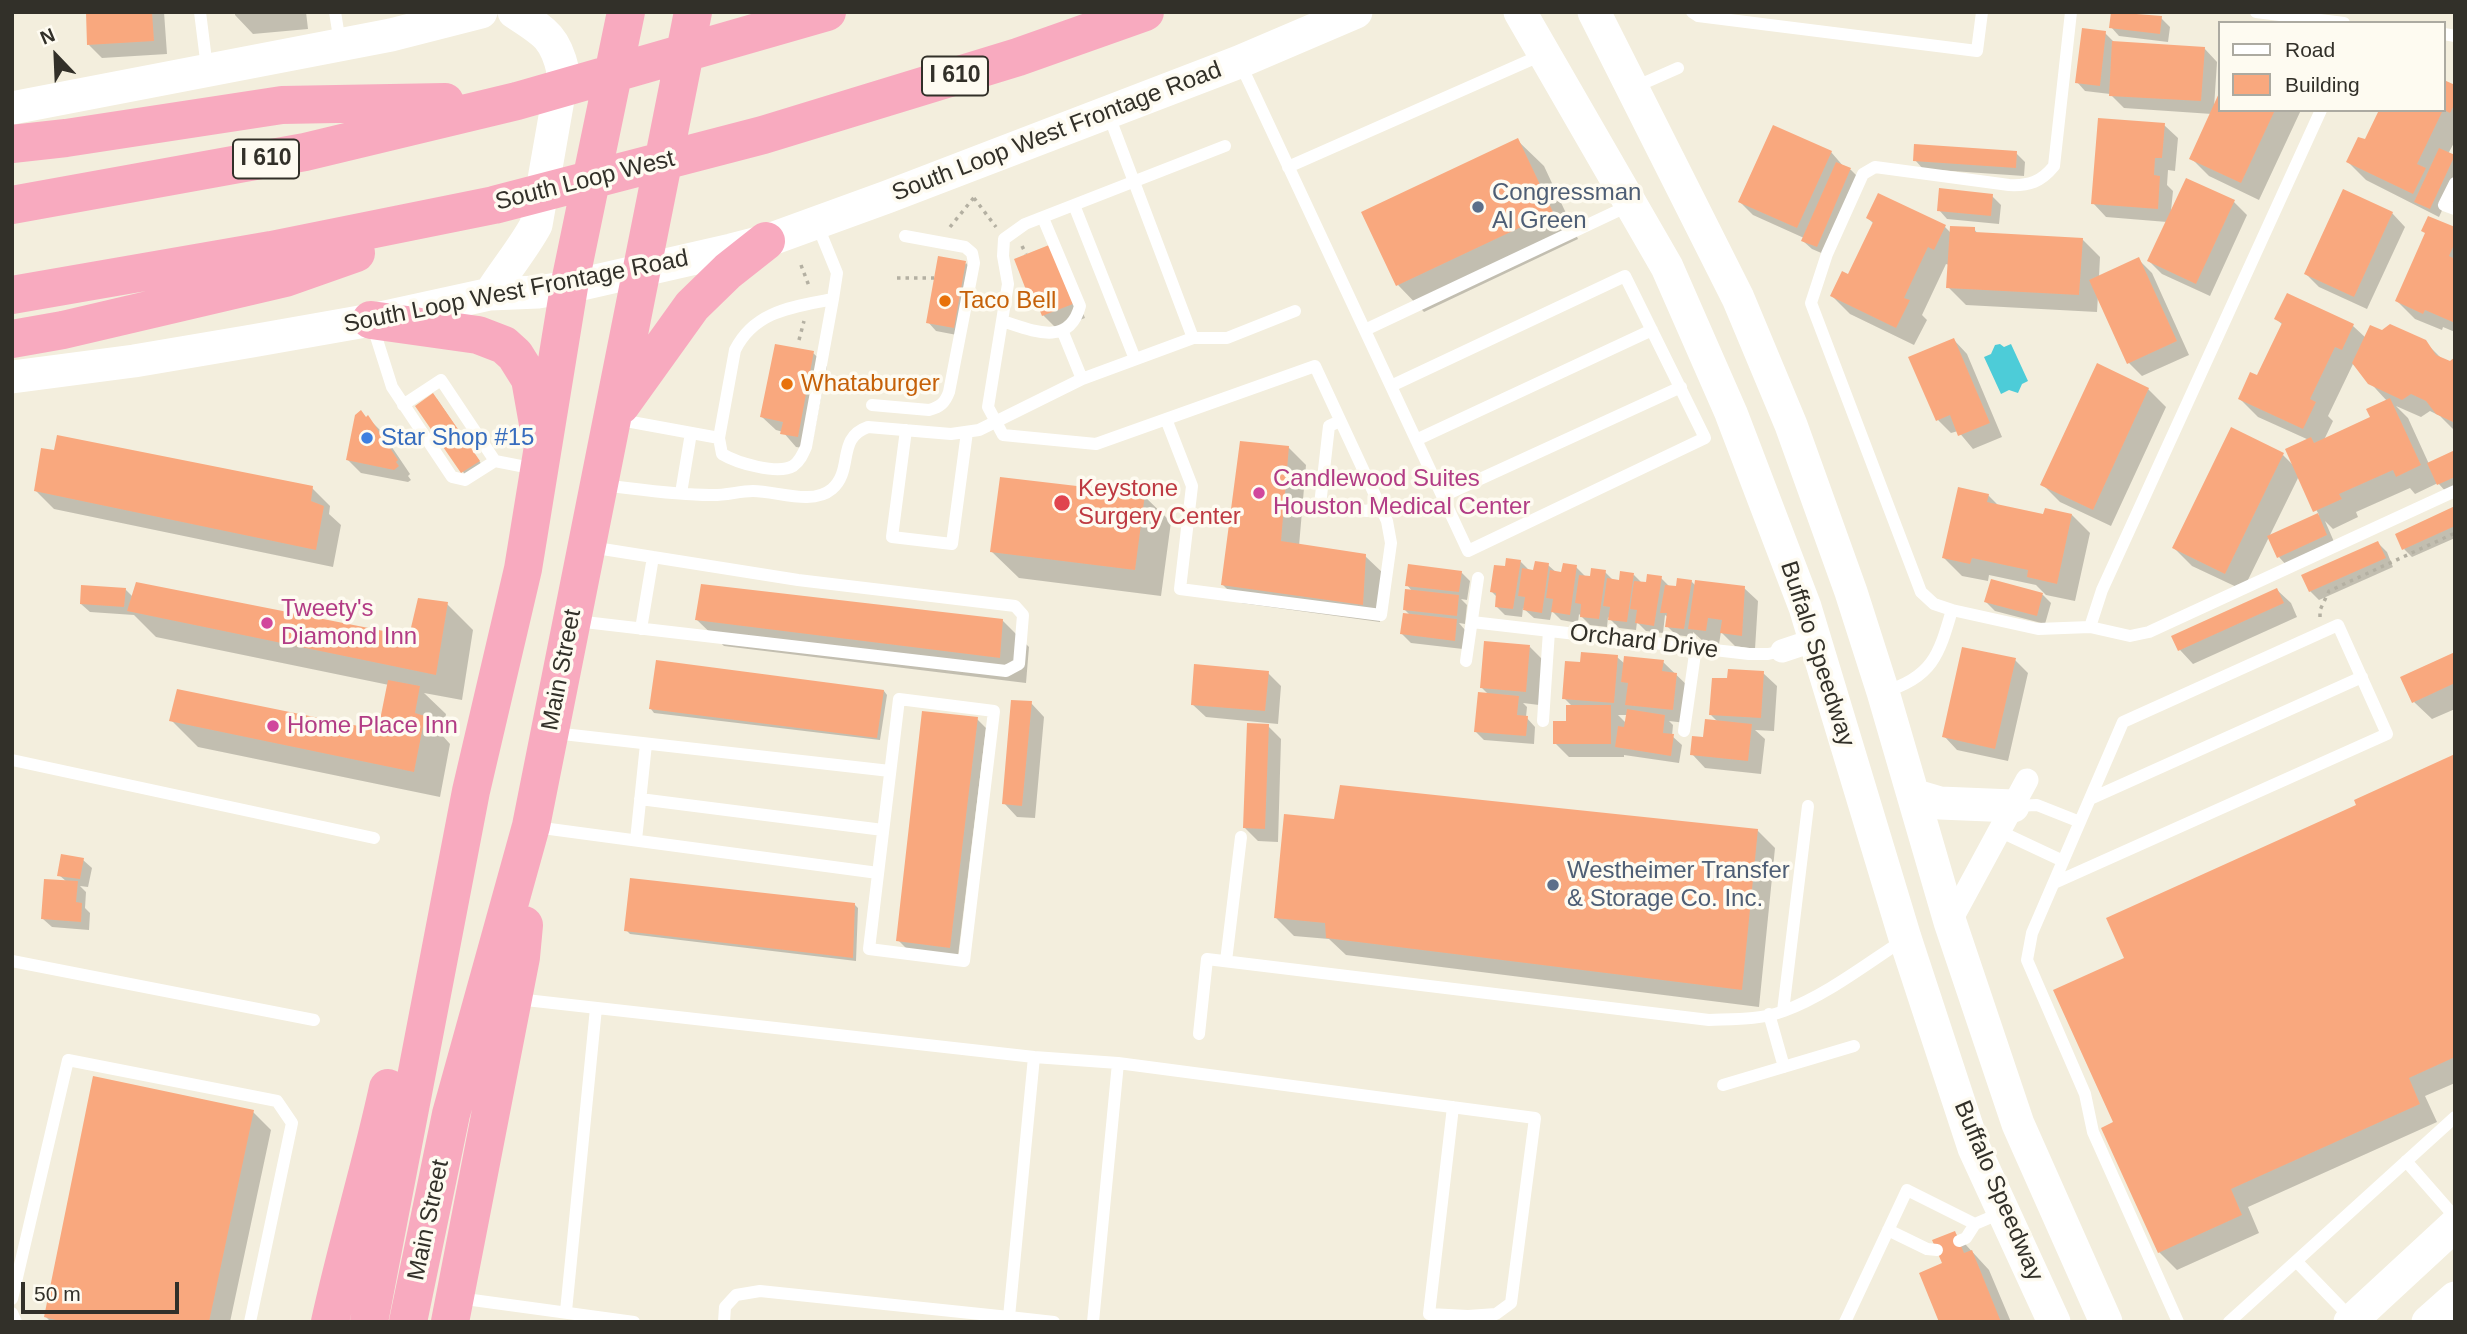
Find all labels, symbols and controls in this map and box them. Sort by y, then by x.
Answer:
north arrow [21,21,91,91]
legend [2218,21,2446,112]
text: N [37,24,58,49]
text: Road [2285,38,2335,61]
street label: South Loop West Frontage Road [888,56,1226,208]
road number: I 610 [922,57,988,96]
text: Building [2285,73,2360,96]
road number: I 610 [233,140,299,178]
street label: South Loop West [492,145,678,217]
place label: Congressman Al Green [1492,179,1641,235]
marker: Congressman Al Green [1470,199,1486,215]
street label: South Loop West Frontage Road [341,244,691,340]
place label: Taco Bell [959,287,1056,315]
marker: Taco Bell [937,293,953,309]
place label: Whataburger [801,370,940,398]
marker: Whataburger [779,376,795,392]
place label: Star Shop #15 [381,424,534,452]
marker: Star Shop #15 [359,430,375,446]
place label: Candlewood Suites Houston Medical Center [1273,465,1530,521]
place label: Keystone Surgery Center [1078,475,1241,531]
marker: Candlewood Suites Houston Medical Center [1251,485,1267,501]
marker: Keystone Surgery Center [1052,493,1072,513]
street label: Buffalo Speedway [1773,558,1861,750]
place label: Tweety's Diamond Inn [281,595,417,651]
street label: Main Street [536,607,588,733]
marker: Tweety's Diamond Inn [259,615,275,631]
street label: Orchard Drive [1568,619,1720,665]
place label: Home Place Inn [287,712,458,740]
marker: Home Place Inn [265,718,281,734]
place label: Westheimer Transfer & Storage Co. Inc. [1567,857,1790,913]
marker: Westheimer Transfer & Storage Co. Inc. [1545,877,1561,893]
street label: Buffalo Speedway [1947,1097,2049,1285]
street label: Main Street [402,1157,456,1283]
scale bar [24,1268,182,1312]
text: 50 m [34,1282,81,1305]

